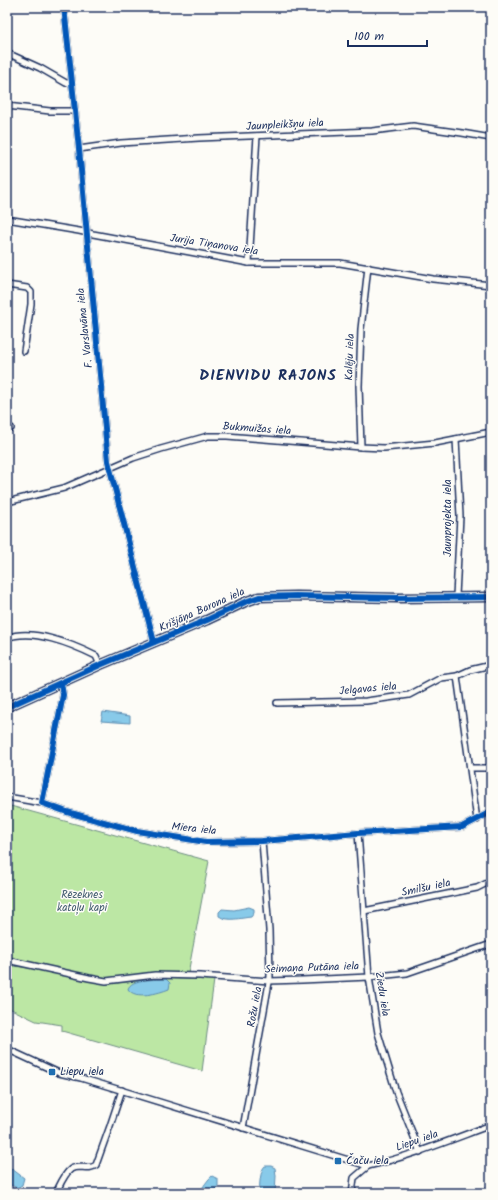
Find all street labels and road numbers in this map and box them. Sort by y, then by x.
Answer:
street label: Jaunpleikšņu iela [246,114,324,136]
street label: Jurija Tiņanova iela [169,229,259,261]
street label: F. Varslavāna iela [72,287,98,369]
street label: Kalēju iela [340,333,360,381]
street label: Bukmuižas iela [222,418,292,440]
street label: Jaunprojekta iela [439,479,457,557]
street label: Krišjāņa Barona iela [156,583,248,637]
street label: Jelgavas iela [339,678,397,700]
street label: Miera iela [171,818,217,840]
street label: Smilšu iela [400,874,452,902]
street label: Seimaņa Putāna iela [265,957,359,979]
street label: Ziedu iela [370,970,394,1018]
street label: Rožu iela [243,985,267,1029]
street label: Liepu iela [393,1125,441,1157]

